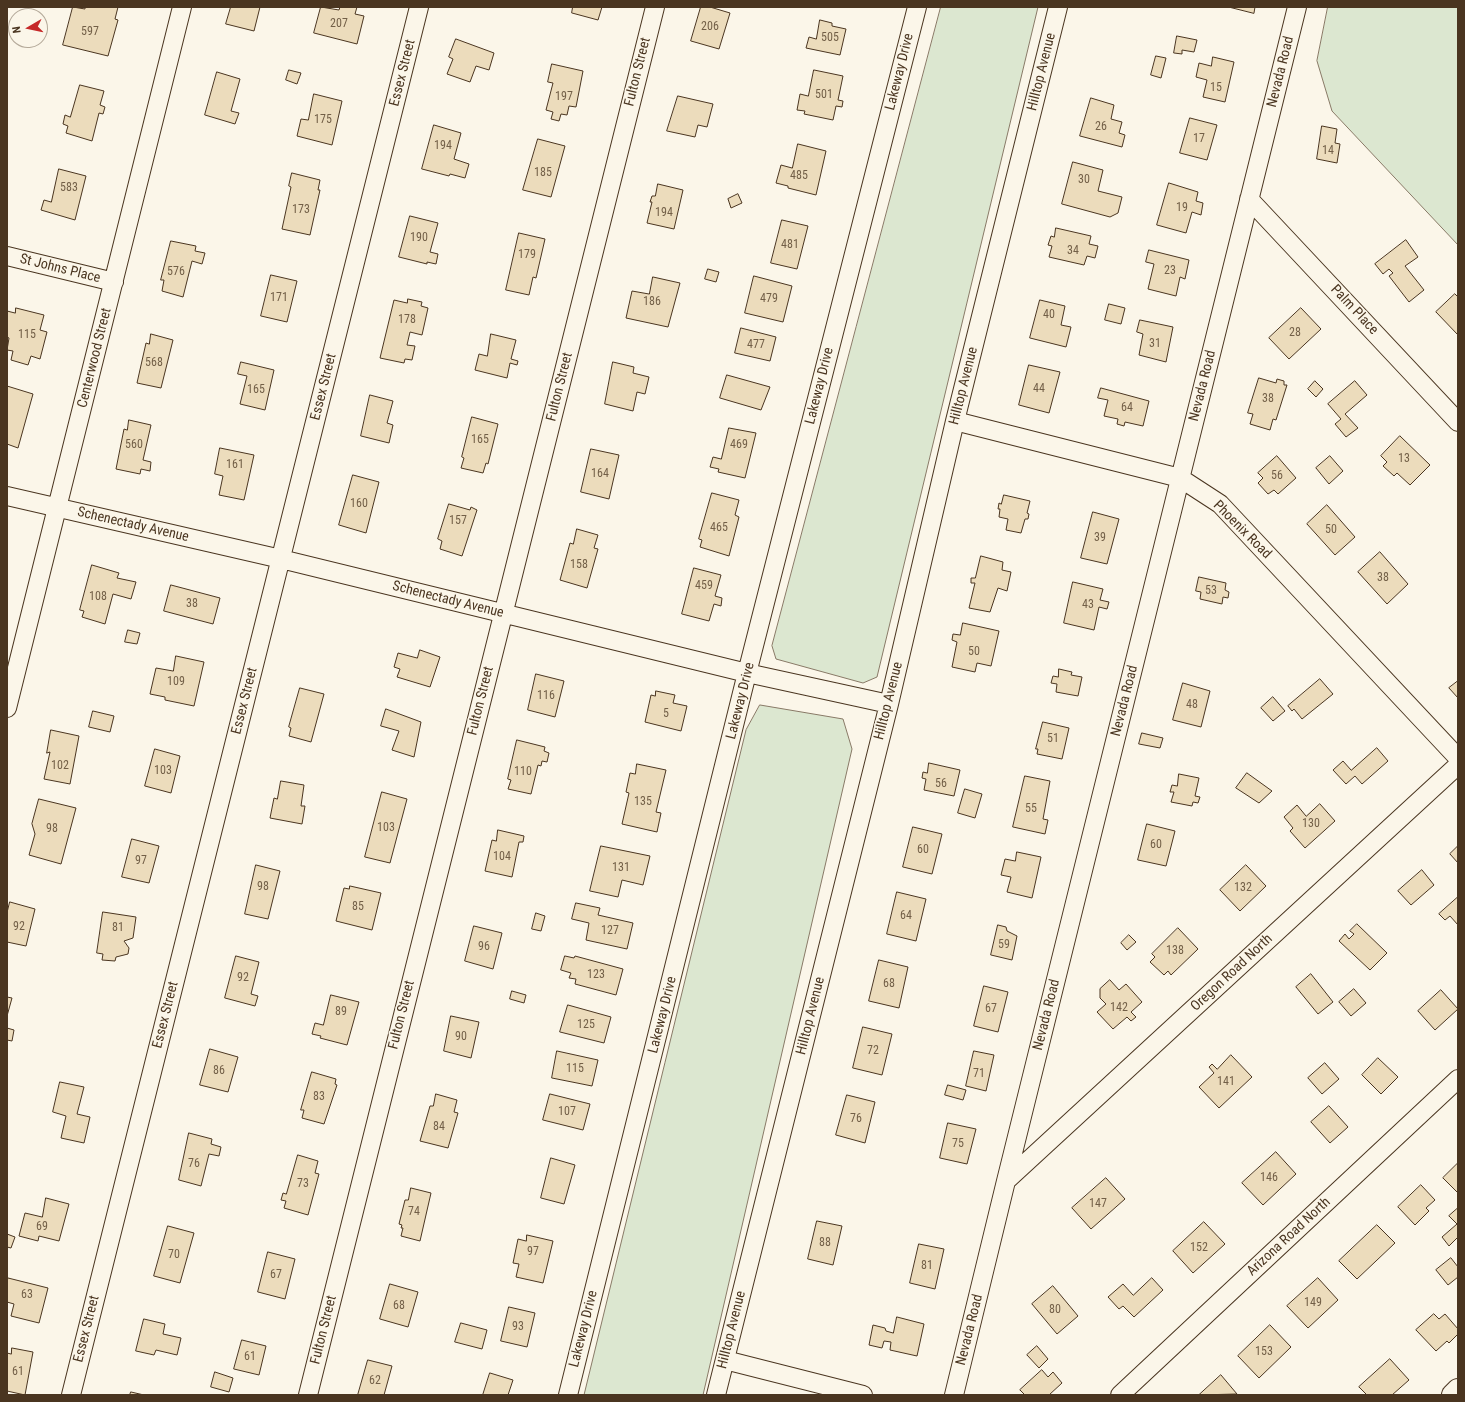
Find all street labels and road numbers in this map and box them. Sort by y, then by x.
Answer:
street label: Hilltop Avenue [1024,31,1060,113]
street label: Lakeway Drive [882,32,918,112]
street label: Nevada Road [1264,35,1298,109]
street label: Fulton Street [621,36,655,108]
street label: Essex Street [387,38,419,108]
street label: St Johns Place [18,251,102,287]
street label: Palm Place [1327,282,1381,338]
street label: Centerwood Street [74,306,116,410]
street label: Hilltop Avenue [946,345,982,427]
street label: Lakeway Drive [802,346,838,426]
street label: Nevada Road [1186,349,1220,423]
street label: Fulton Street [543,351,577,423]
street label: Essex Street [308,352,340,422]
street label: Phoenix Road [1209,497,1275,563]
street label: Schenectady Avenue [76,504,190,546]
street label: Schenectady Avenue [391,578,505,622]
street label: Hilltop Avenue [871,660,907,742]
street label: Lakeway Drive [723,661,759,741]
street label: Nevada Road [1108,664,1142,738]
street label: Fulton Street [464,665,498,737]
street label: Essex Street [229,666,261,736]
street label: Oregon Road North [1188,931,1276,1015]
street label: Lakeway Drive [645,975,681,1055]
street label: Hilltop Avenue [793,975,829,1057]
street label: Nevada Road [1030,978,1064,1052]
street label: Fulton Street [385,979,419,1051]
street label: Essex Street [150,980,182,1050]
street label: Arizona Road North [1244,1194,1334,1280]
street label: Lakeway Drive [566,1289,602,1369]
street label: Hilltop Avenue [714,1289,750,1371]
street label: Nevada Road [953,1293,987,1367]
street label: Essex Street [71,1294,103,1364]
street label: Fulton Street [307,1294,341,1366]

